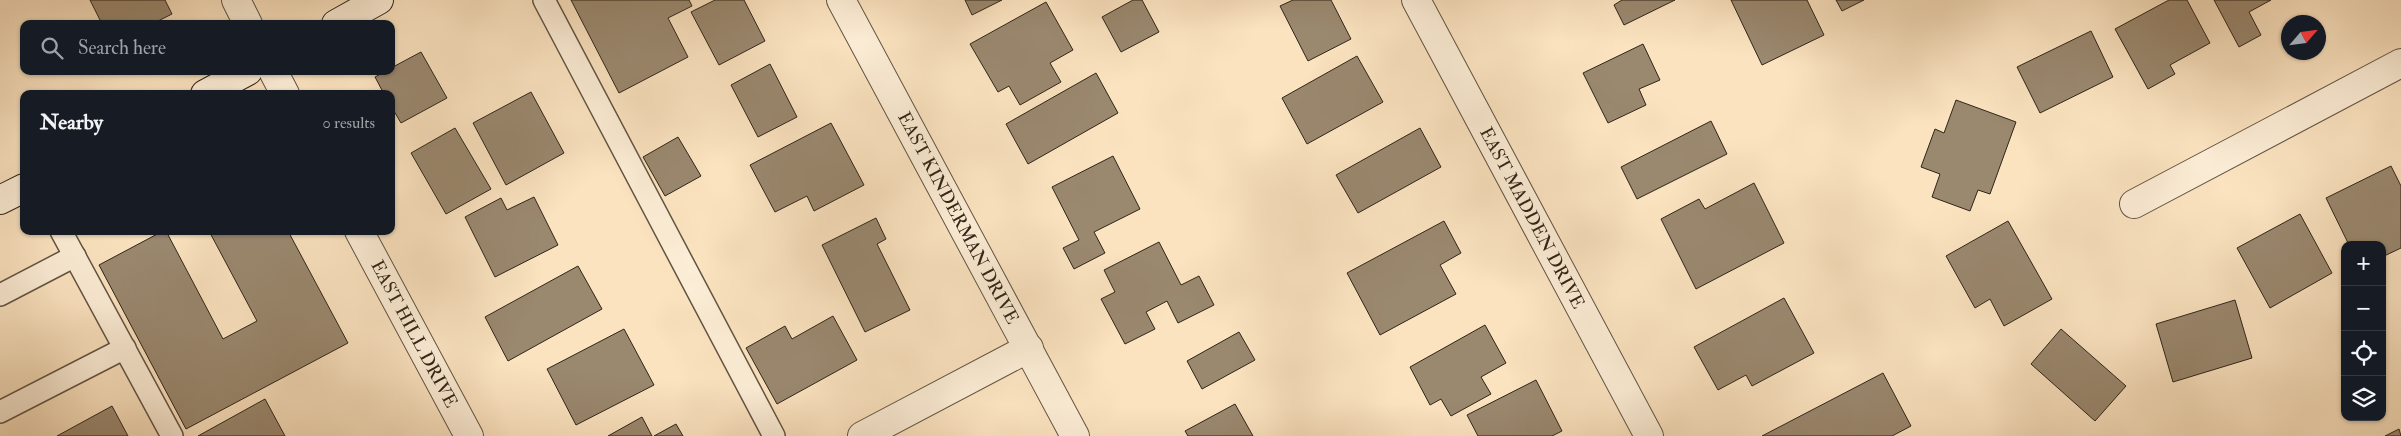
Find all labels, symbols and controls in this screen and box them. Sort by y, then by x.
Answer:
north arrow [2281,15,2326,60]
search box [20,20,395,75]
icon: search [38,34,66,62]
text: Search here [78,36,166,60]
street label: EAST KINDERMAN DRIVE [892,108,1024,328]
text: Nearby [40,109,103,136]
text: 0 results [322,113,375,133]
street label: EAST MADDEN DRIVE [1474,123,1590,313]
map controls [2341,241,2386,421]
button: + [2341,241,2386,286]
street label: EAST HILL DRIVE [365,256,463,412]
button: − [2341,286,2386,331]
button: locate [2341,331,2386,376]
button: layers [2341,376,2386,421]

